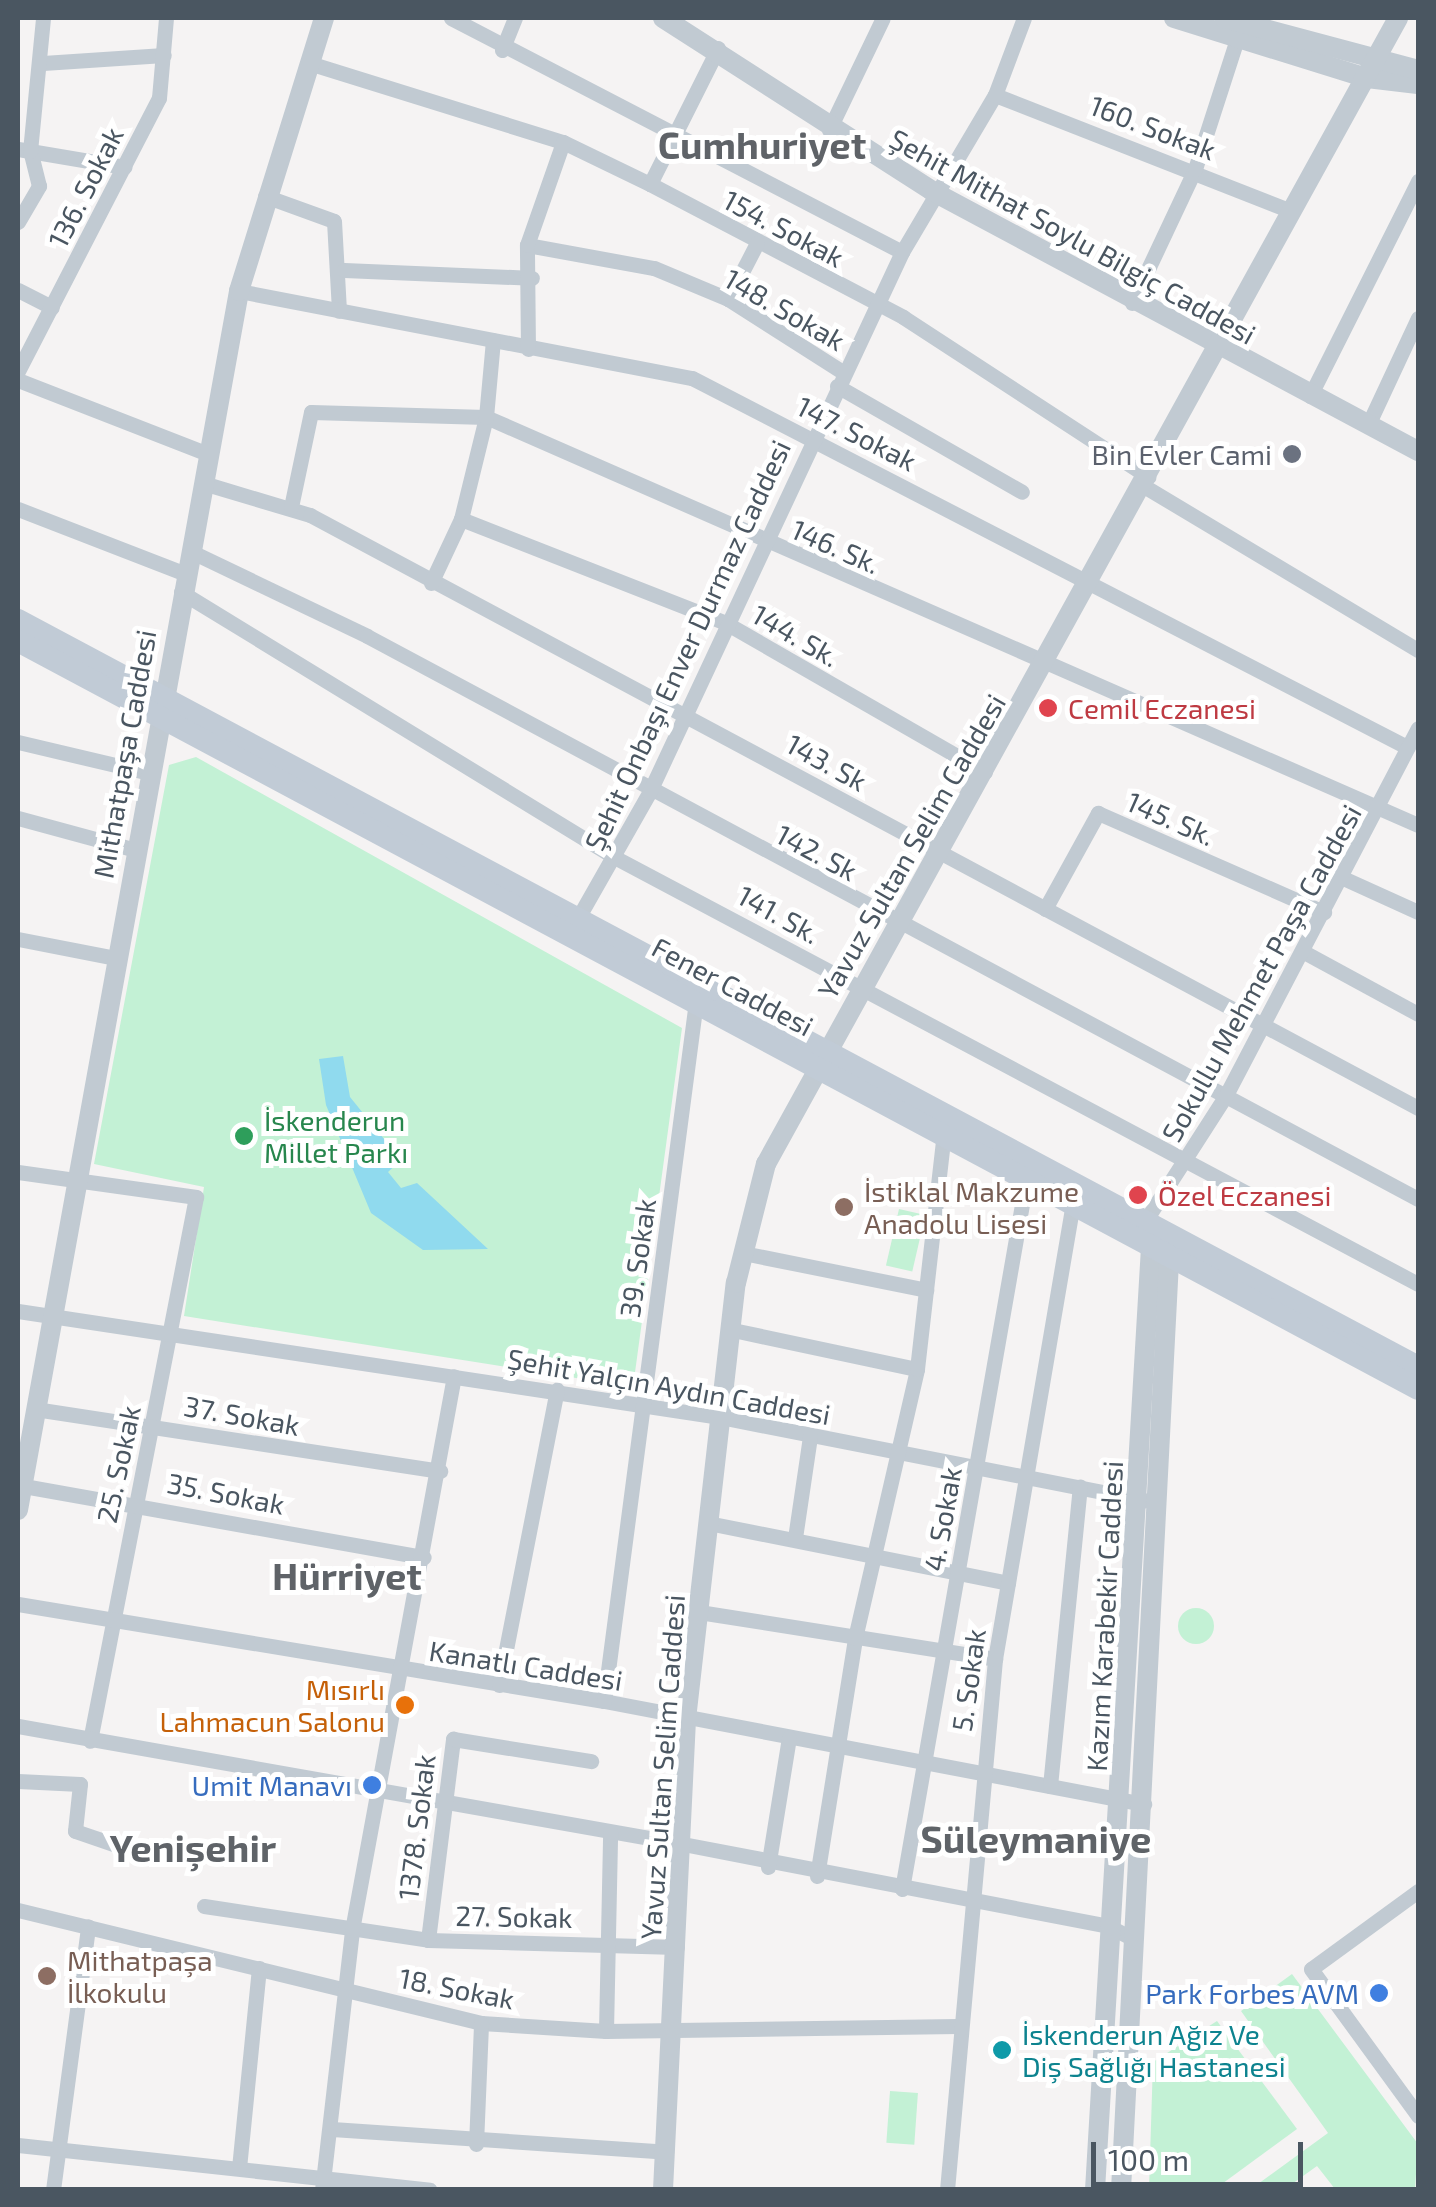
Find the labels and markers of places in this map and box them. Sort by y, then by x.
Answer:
place label: Bin Evler Cami [1091,437,1272,471]
marker: Bin Evler Cami [1281,443,1303,465]
place label: Cemil Eczanesi [1068,691,1257,725]
marker: Cemil Eczanesi [1037,697,1059,719]
place label: İskenderun Millet Parkı [264,1103,408,1169]
marker: İskenderun Millet Parkı [233,1125,255,1147]
place label: İstiklal Makzume Anadolu Lisesi [864,1174,1080,1240]
place label: Özel Eczanesi [1158,1178,1332,1212]
marker: Özel Eczanesi [1127,1184,1149,1206]
marker: İstiklal Makzume Anadolu Lisesi [833,1196,855,1218]
place label: Mısırlı Lahmacun Salonu [159,1672,385,1738]
marker: Mısırlı Lahmacun Salonu [394,1694,416,1716]
place label: Umit Manavı [192,1768,352,1802]
marker: Umit Manavı [361,1774,383,1796]
place label: Mithatpaşa İlkokulu [67,1943,213,2009]
marker: Mithatpaşa İlkokulu [36,1965,58,1987]
place label: Park Forbes AVM [1144,1976,1359,2010]
marker: Park Forbes AVM [1368,1982,1390,2004]
place label: İskenderun Ağız Ve Diş Sağlığı Hastanesi [1022,2017,1286,2083]
marker: İskenderun Ağız Ve Diş Sağlığı Hastanesi [991,2039,1013,2061]

